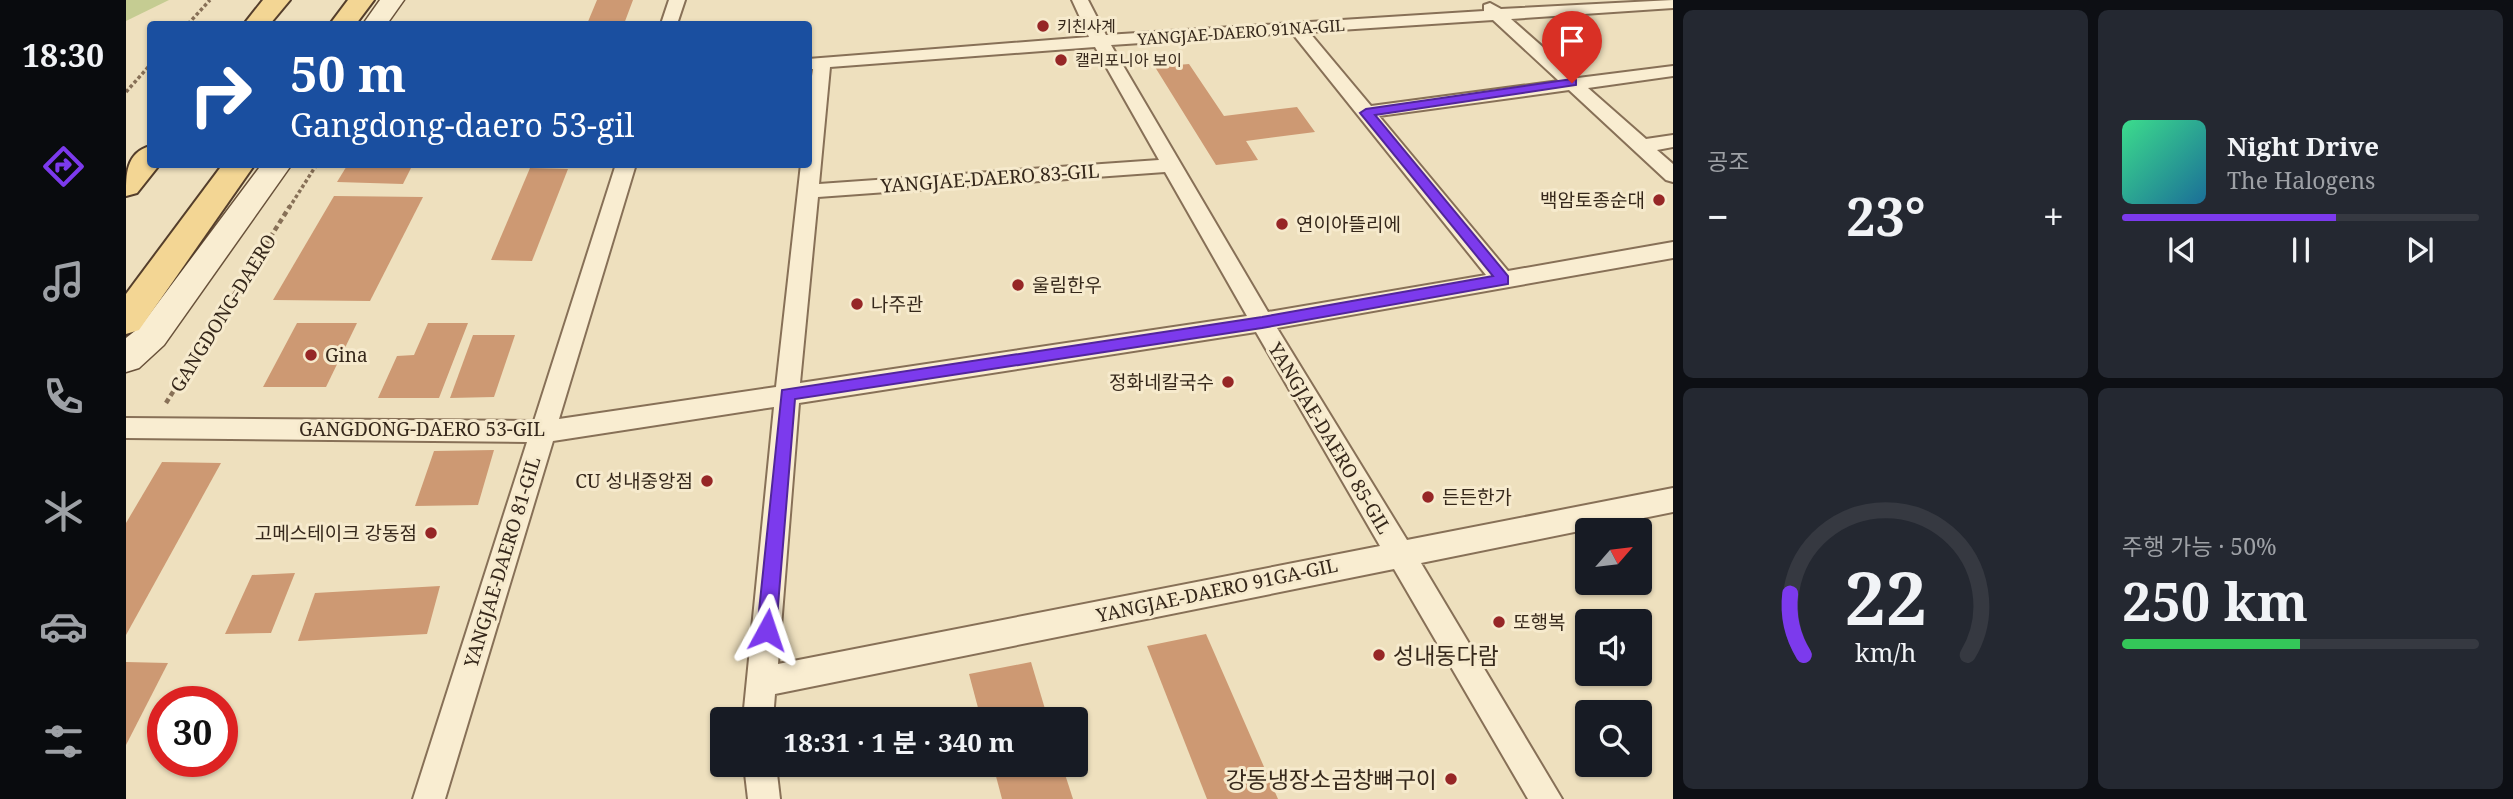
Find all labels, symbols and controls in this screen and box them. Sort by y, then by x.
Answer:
pin [1542,11,1602,83]
street label: YANGJAE-DAERO 91NA-GIL [1135,14,1346,50]
place label: 키친사계 [1057,15,1116,37]
marker: 키친사계 [1035,18,1051,34]
icon: arrive [1553,22,1591,60]
text: 18:30 [22,33,104,76]
text: 50 m [290,40,406,106]
icon: right [175,49,266,140]
place label: 캘리포니아 보이 [1075,49,1182,71]
marker: 캘리포니아 보이 [1053,52,1069,68]
text: Gangdong-daero 53-gil [290,103,634,146]
text: Night Drive [2227,128,2379,164]
icon: directions [39,142,88,191]
text: 공조 [1707,145,1749,177]
street label: YANGJAE-DAERO 83-GIL [879,157,1100,199]
text: The Halogens [2227,164,2375,196]
text: 23° [1846,180,1926,251]
place label: 백암토종순대 [1540,187,1645,213]
text: − [1707,190,1729,242]
text: + [2043,190,2064,242]
marker: 백암토종순대 [1651,192,1667,208]
place label: 연이아뜰리에 [1296,211,1401,237]
marker: 연이아뜰리에 [1274,216,1290,232]
street label: GANGDONG-DAERO [164,229,282,397]
icon: previous [2163,231,2201,269]
icon: pause [2282,231,2320,269]
icon: next [2401,231,2439,269]
icon: music [39,257,88,306]
place label: 울림한우 [1032,272,1102,298]
marker: 울림한우 [1010,277,1026,293]
place label: 나주관 [871,291,923,317]
marker: 나주관 [849,296,865,312]
street label: YANGJAE-DAERO 85-GIL [1262,336,1398,539]
place label: Gina [325,342,368,368]
marker: Gina [303,347,319,363]
place label: 정화네칼국수 [1109,369,1214,395]
icon: phone [39,372,88,421]
marker: 정화네칼국수 [1220,374,1236,390]
street label: GANGDONG-DAERO 53-GIL [299,416,545,442]
street label: YANGJAE-DAERO 81-GIL [457,453,547,672]
place label: CU 성내중앙점 [575,468,693,494]
marker: CU 성내중앙점 [699,473,715,489]
place label: 든든한가 [1442,484,1512,510]
icon: climate [39,487,88,536]
marker: 든든한가 [1420,489,1436,505]
north arrow [1575,518,1652,595]
map controls [1575,518,1652,777]
place label: 고메스테이크 강동점 [255,520,417,546]
marker: 고메스테이크 강동점 [423,525,439,541]
text: 주행 가능 · 50% [2122,530,2277,562]
text: 22 [1844,547,1927,646]
street label: YANGJAE-DAERO 91GA-GIL [1093,552,1340,629]
text: 250 km [2122,565,2308,636]
position arrow [730,593,804,667]
icon: car [39,602,88,651]
place label: 또행복 [1513,609,1565,635]
button: sound [1575,609,1652,686]
marker: 또행복 [1491,614,1507,630]
text: km/h [1855,634,1916,668]
place label: 성내동다람 [1393,639,1499,671]
marker: 성내동다람 [1371,647,1387,663]
speed limit sign: 30 [147,686,238,777]
button: search [1575,700,1652,777]
icon: filters [39,717,88,766]
text: 18:31 · 1 분 · 340 m [784,724,1014,760]
place label: 강동냉장소곱창뼈구이 [1225,763,1437,795]
marker: 강동냉장소곱창뼈구이 [1443,771,1459,787]

